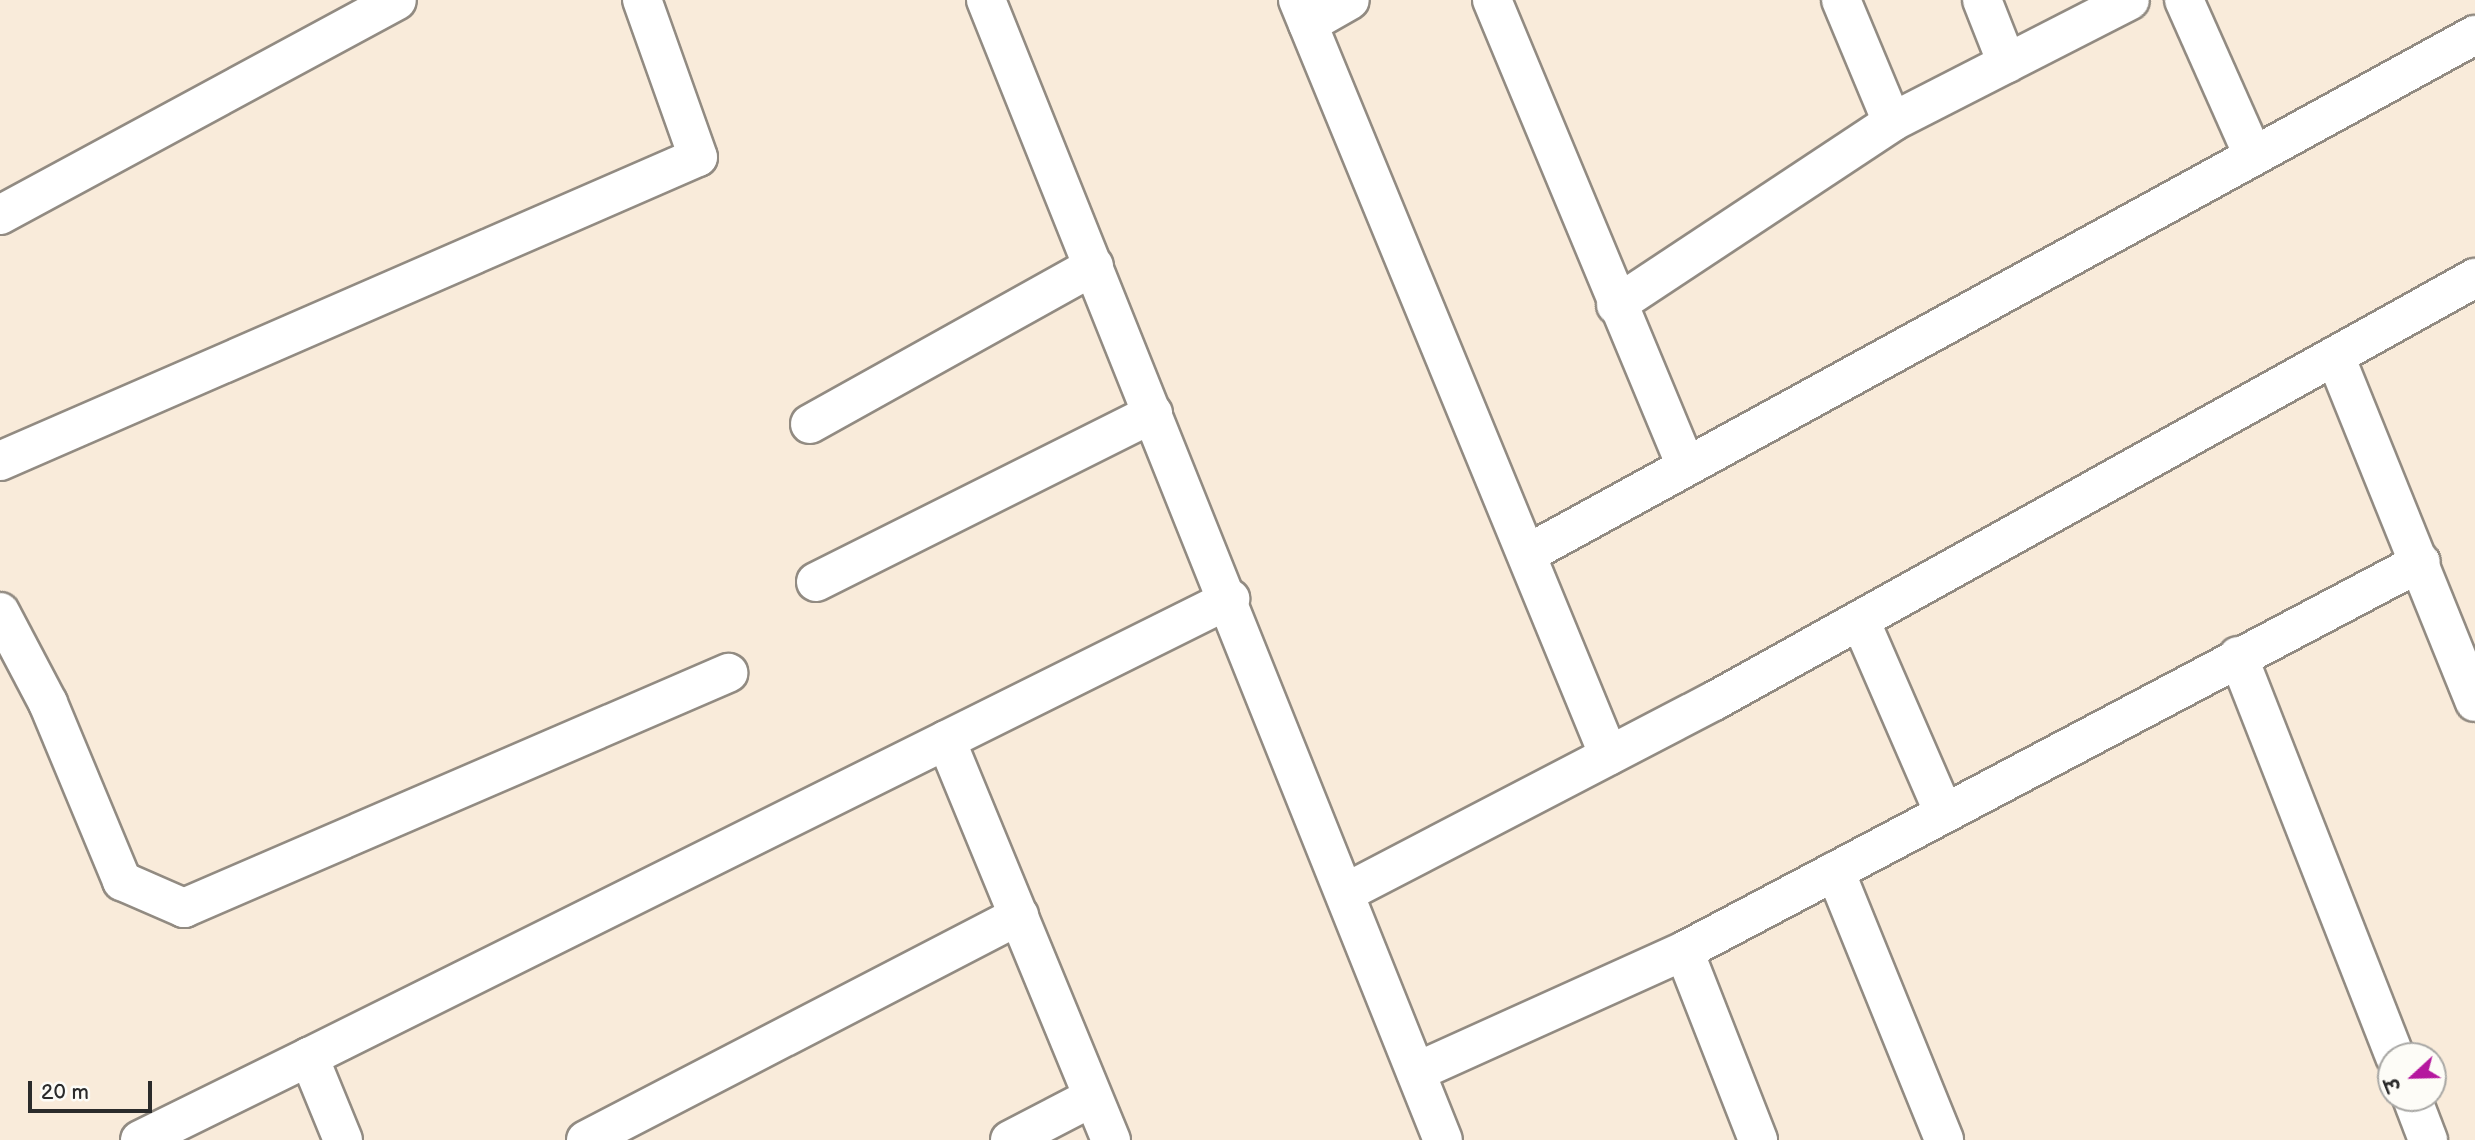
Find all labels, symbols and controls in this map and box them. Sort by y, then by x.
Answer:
north arrow [2377,1042,2447,1112]
scale bar [32,1066,156,1110]
text: उ [2381,1074,2407,1094]
text: 20 m [41,1080,89,1105]

